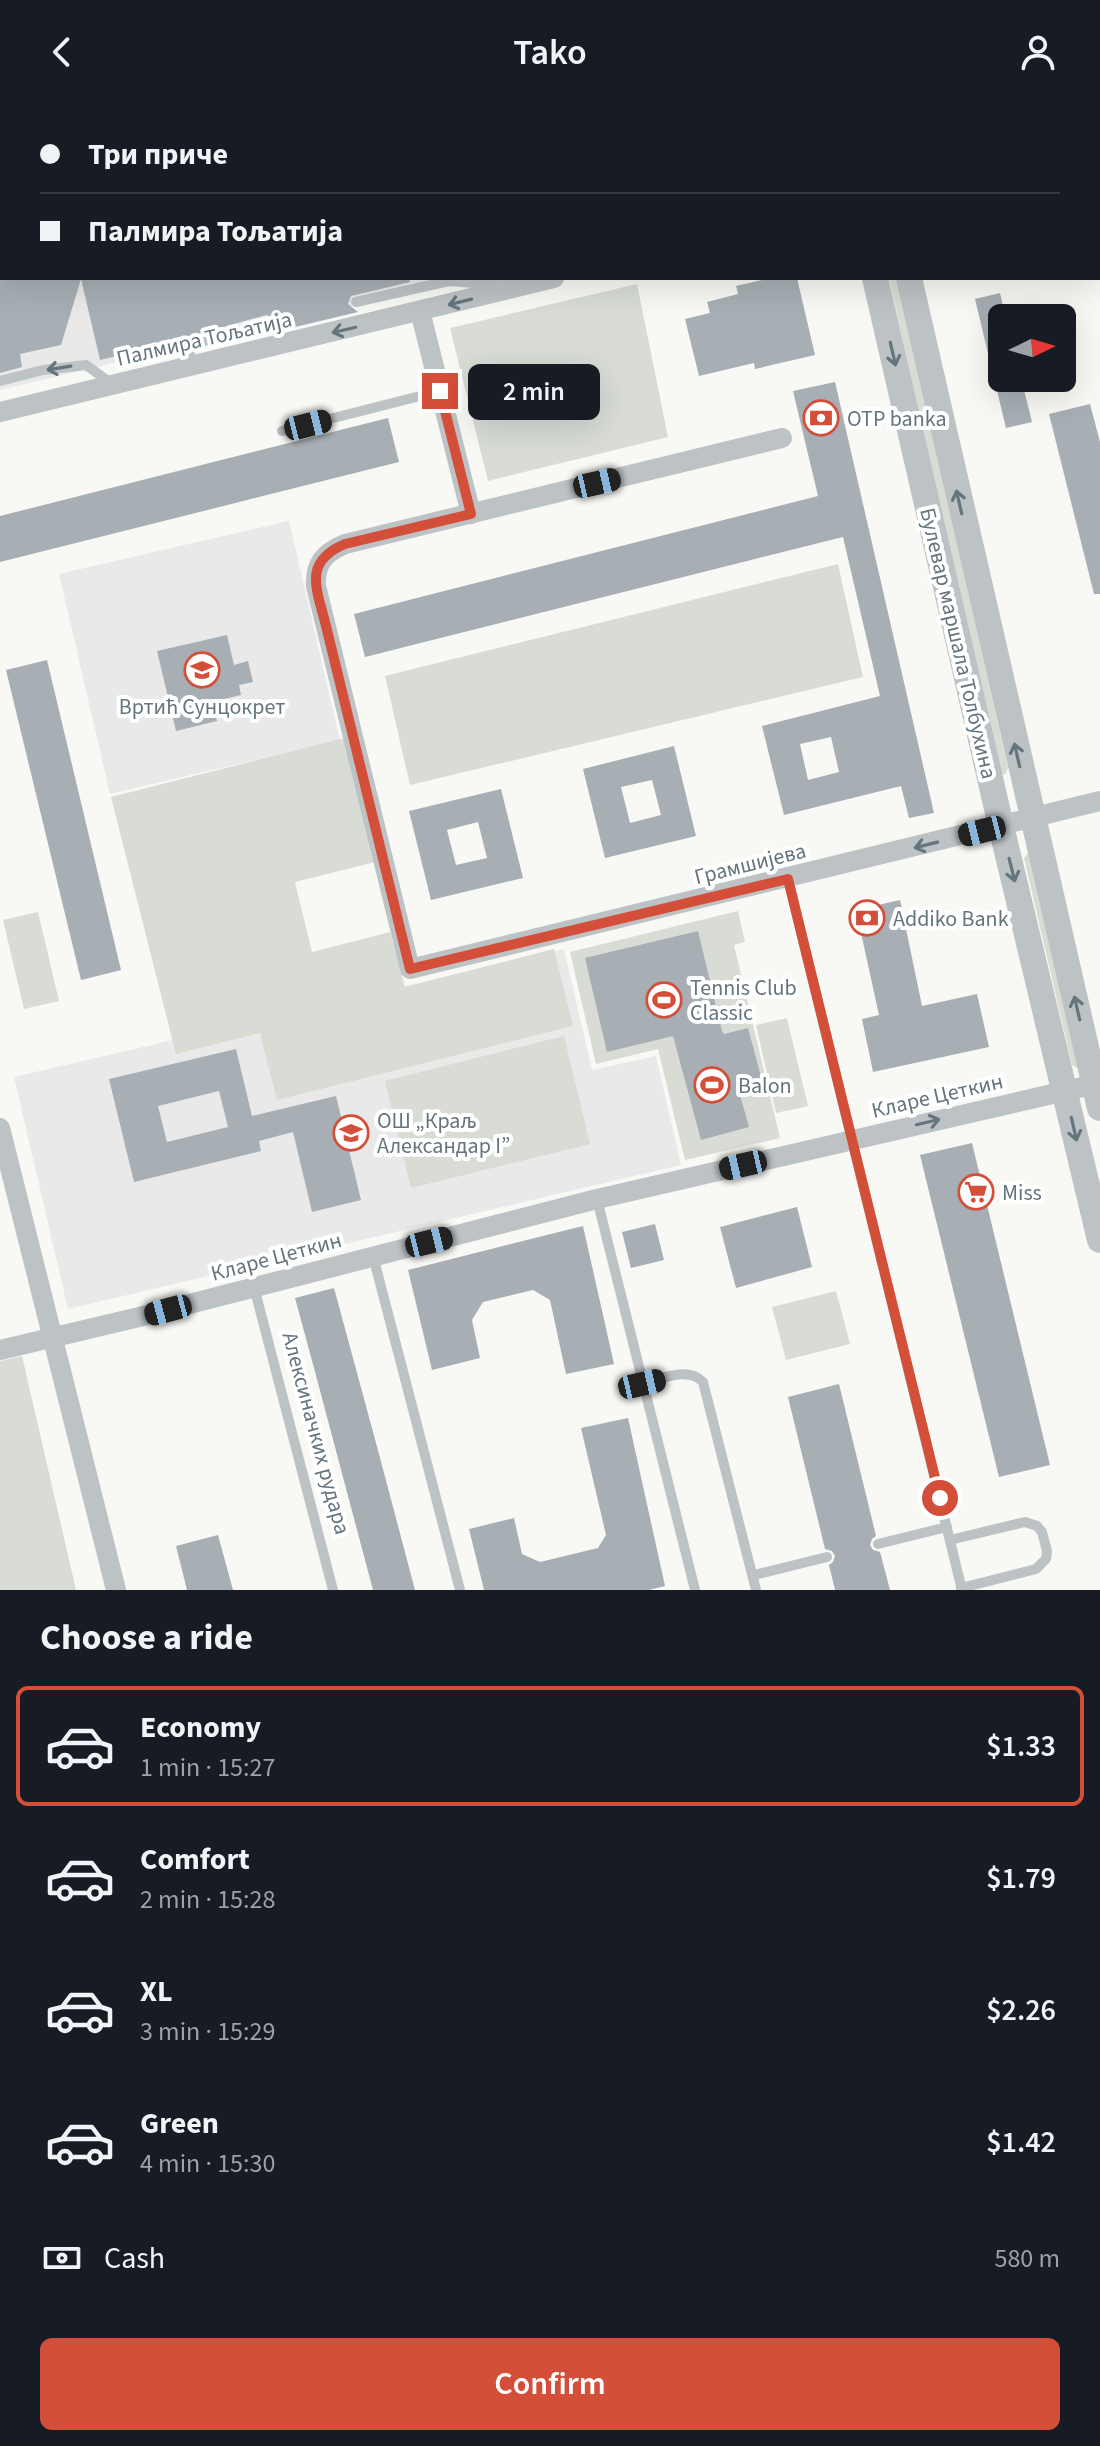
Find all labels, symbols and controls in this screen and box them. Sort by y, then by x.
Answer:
text: Tako [513,27,587,78]
icon: back [40,30,84,74]
icon: person [1016,30,1060,74]
text: Три приче [88,133,228,176]
text: Палмира Тољатија [88,210,343,253]
one-way arrow [447,295,473,310]
street label: Палмира Тољатија [113,303,295,375]
north arrow [988,304,1076,392]
map controls [988,304,1076,392]
one-way arrow [332,323,358,338]
one-way arrow [886,341,901,366]
one-way arrow [47,361,72,376]
callout: 2 min [468,363,600,419]
route end [422,373,458,409]
text: 2 min [503,373,565,410]
bank icon: OTP banka [802,399,840,437]
place label: OTP banka [847,403,946,435]
car [282,408,334,442]
car [571,466,623,500]
one-way arrow [951,489,966,515]
street label: Булевар маршала Толбухина [911,504,1005,782]
school or university icon: Вртић Сунцокрет [183,651,221,689]
place label: Вртић Сунцокрет [119,691,285,723]
one-way arrow [1009,743,1024,768]
car [956,814,1008,848]
street label: Грамшијева [691,835,809,893]
one-way arrow [913,838,939,853]
one-way arrow [1005,857,1020,883]
bank icon: Addiko Bank [848,899,886,937]
place label: Addiko Bank [893,903,1009,935]
place label: Tennis Club Classic [690,972,797,1029]
sports icon: Tennis Club Classic [645,981,683,1019]
one-way arrow [1068,996,1083,1022]
street label: Кларе Цеткин [868,1065,1006,1127]
sports icon: Balon [693,1066,731,1104]
place label: Balon [738,1070,792,1102]
place label: ОШ „Краљ Александар I” [377,1105,510,1162]
one-way arrow [915,1113,941,1128]
school or university icon: ОШ „Краљ Александар I” [332,1114,370,1152]
one-way arrow [1068,1116,1083,1142]
car [717,1148,769,1182]
supermarket icon: Miss [957,1173,995,1211]
place label: Miss [1002,1177,1042,1209]
street label: Кларе Цеткин [207,1224,345,1290]
car [403,1225,455,1259]
car [142,1292,194,1328]
street label: Алексиначких рудара [274,1328,358,1538]
car [616,1367,668,1401]
route start [922,1480,958,1516]
text: Choose a ride [40,1612,253,1663]
text: Economy [140,1706,261,1749]
icon: car [44,1710,116,1782]
text: $1.33 [986,1725,1056,1768]
text: 1 min · 15:27 [140,1749,275,1786]
text: Comfort [140,1838,250,1881]
icon: car [44,1842,116,1914]
text: $1.79 [986,1857,1056,1900]
text: 2 min · 15:28 [140,1881,275,1918]
text: XL [140,1970,173,2013]
icon: car [44,1974,116,2046]
text: $2.26 [986,1989,1056,2032]
text: 3 min · 15:29 [140,2013,275,2050]
text: Green [140,2102,219,2145]
icon: car [44,2106,116,2178]
text: $1.42 [986,2121,1056,2164]
text: 4 min · 15:30 [140,2145,275,2182]
icon: cash [40,2236,84,2280]
text: Cash [104,2237,165,2280]
text: 580 m [994,2240,1060,2277]
button: Confirm [40,2338,1060,2430]

